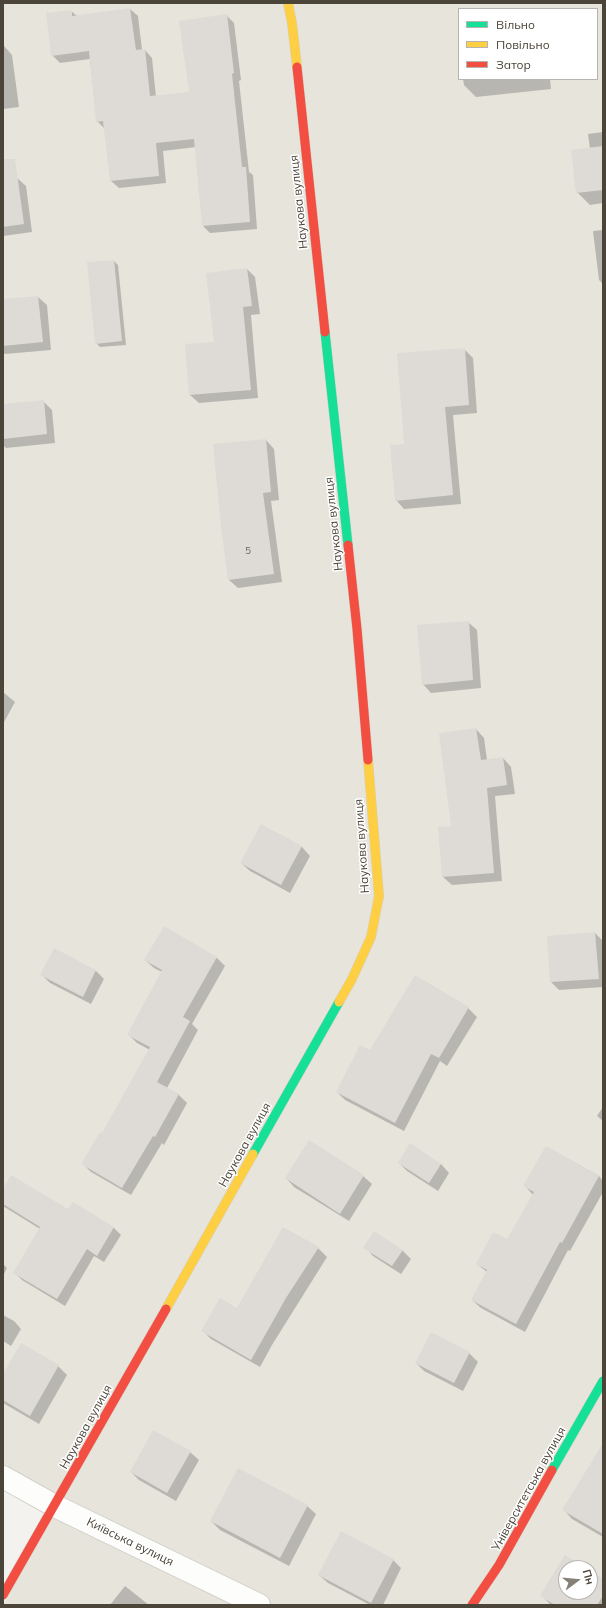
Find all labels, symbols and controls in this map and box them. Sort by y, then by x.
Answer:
legend [458,8,598,80]
text: Вільно [496,17,535,32]
text: Повільно [496,37,550,52]
text: Затор [496,57,531,72]
street label: Наукова вулиця [287,154,311,250]
street label: Наукова вулиця [322,476,346,572]
house number: 5 [245,545,251,557]
street label: Наукова вулиця [352,798,372,894]
street label: Наукова вулиця [216,1100,274,1190]
street label: Наукова вулиця [57,1382,115,1472]
street label: Університетська вулиця [489,1425,569,1553]
street label: Київська вулиця [84,1515,176,1569]
north arrow [558,1560,598,1600]
text: Пн [580,1568,597,1586]

